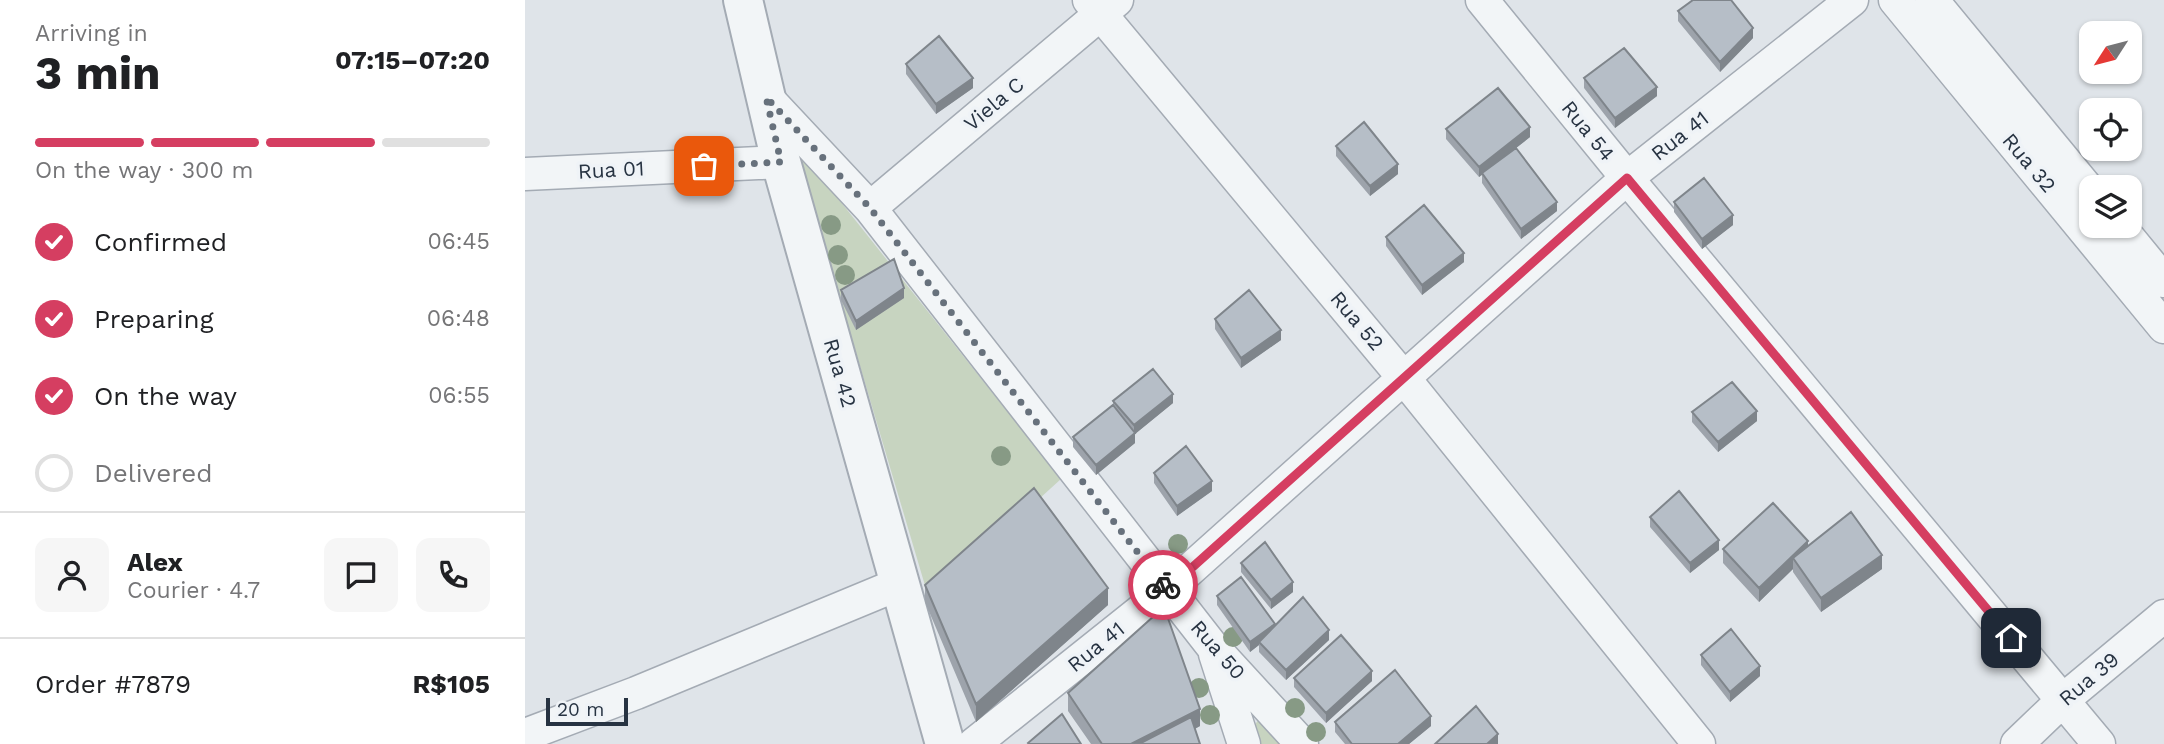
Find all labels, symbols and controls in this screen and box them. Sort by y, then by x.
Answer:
text: Arriving in [35,20,148,47]
north arrow [2079,21,2142,84]
map controls [2079,21,2142,238]
text: 07:15–07:20 [335,45,490,75]
text: 3 min [35,46,161,100]
street label: Viela C [959,71,1029,136]
street label: Rua 54 [1557,95,1620,166]
button: locate [2079,98,2142,161]
street label: Rua 41 [1646,105,1713,166]
street label: Rua 32 [1997,128,2061,197]
pin [674,136,734,196]
icon: bag [685,147,723,185]
street label: Rua 01 [577,155,645,184]
text: On the way · 300 m [35,157,253,184]
button: layers [2079,175,2142,238]
icon: check [35,223,73,261]
text: Confirmed [94,227,227,257]
text: 06:45 [427,228,490,255]
street label: Rua 52 [1325,286,1389,355]
icon: check [35,300,73,338]
text: Preparing [94,304,214,334]
text: 06:48 [427,305,490,332]
street label: Rua 42 [819,336,862,410]
icon: check [35,377,73,415]
text: On the way [94,381,237,411]
text: 06:55 [428,382,490,409]
text: Delivered [94,458,213,488]
button: person [35,538,109,612]
button: chat [324,538,398,612]
button: phone [416,538,490,612]
text: Alex [127,547,183,577]
courier [1128,550,1198,620]
icon: bike [1144,566,1182,604]
text: Courier · 4.7 [127,577,260,604]
pin [1981,608,2041,668]
street label: Rua 50 [1186,615,1251,684]
street label: Rua 41 [1062,616,1129,677]
icon: home [1992,619,2030,657]
street label: Rua 39 [2054,646,2124,711]
text: Order #7879 [35,669,191,699]
text: R$105 [412,669,490,699]
scale bar [546,695,628,727]
text: 20 m [557,698,604,721]

